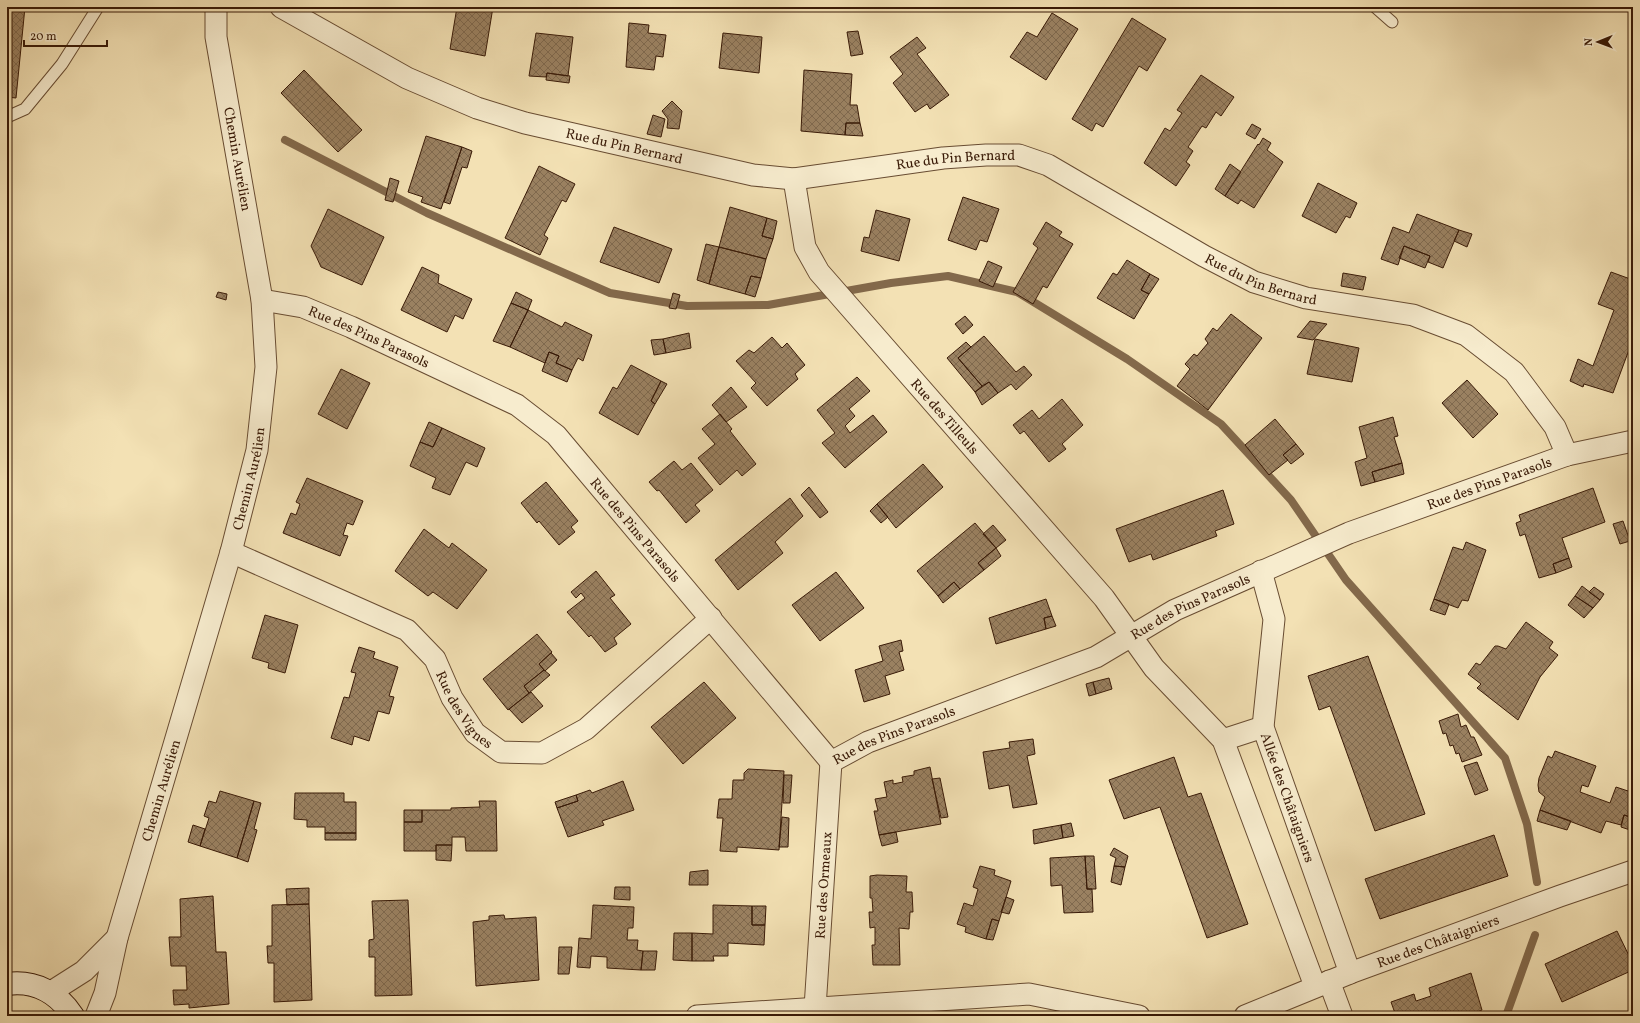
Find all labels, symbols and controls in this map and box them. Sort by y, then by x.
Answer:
scale bar [24,22,107,48]
north arrow [1578,22,1618,62]
text: 20 m [30,29,57,45]
text: N [1582,38,1597,46]
street label: Chemin Aurélien [218,106,255,213]
street label: Rue du Pin Bernard [564,125,684,170]
street label: Rue du Pin Bernard [895,147,1015,175]
street label: Rue du Pin Bernard [1201,250,1318,311]
street label: Rue des Pins Parasols [305,302,432,374]
street label: Rue des Tilleuls [906,375,982,459]
street label: Chemin Aurélien [229,426,270,533]
street label: Rue des Pins Parasols [1425,453,1555,515]
street label: Rue des Pins Parasols [585,474,684,587]
street label: Rue des Pins Parasols [1128,570,1253,645]
street label: Rue des Vignes [430,668,496,754]
street label: Rue des Pins Parasols [830,702,958,770]
street label: Allée des Châtaigniers [1255,730,1318,865]
street label: Chemin Aurélien [138,738,186,844]
street label: Rue des Ormeaux [812,831,837,940]
street label: Rue des Châtaigniers [1375,911,1502,973]

